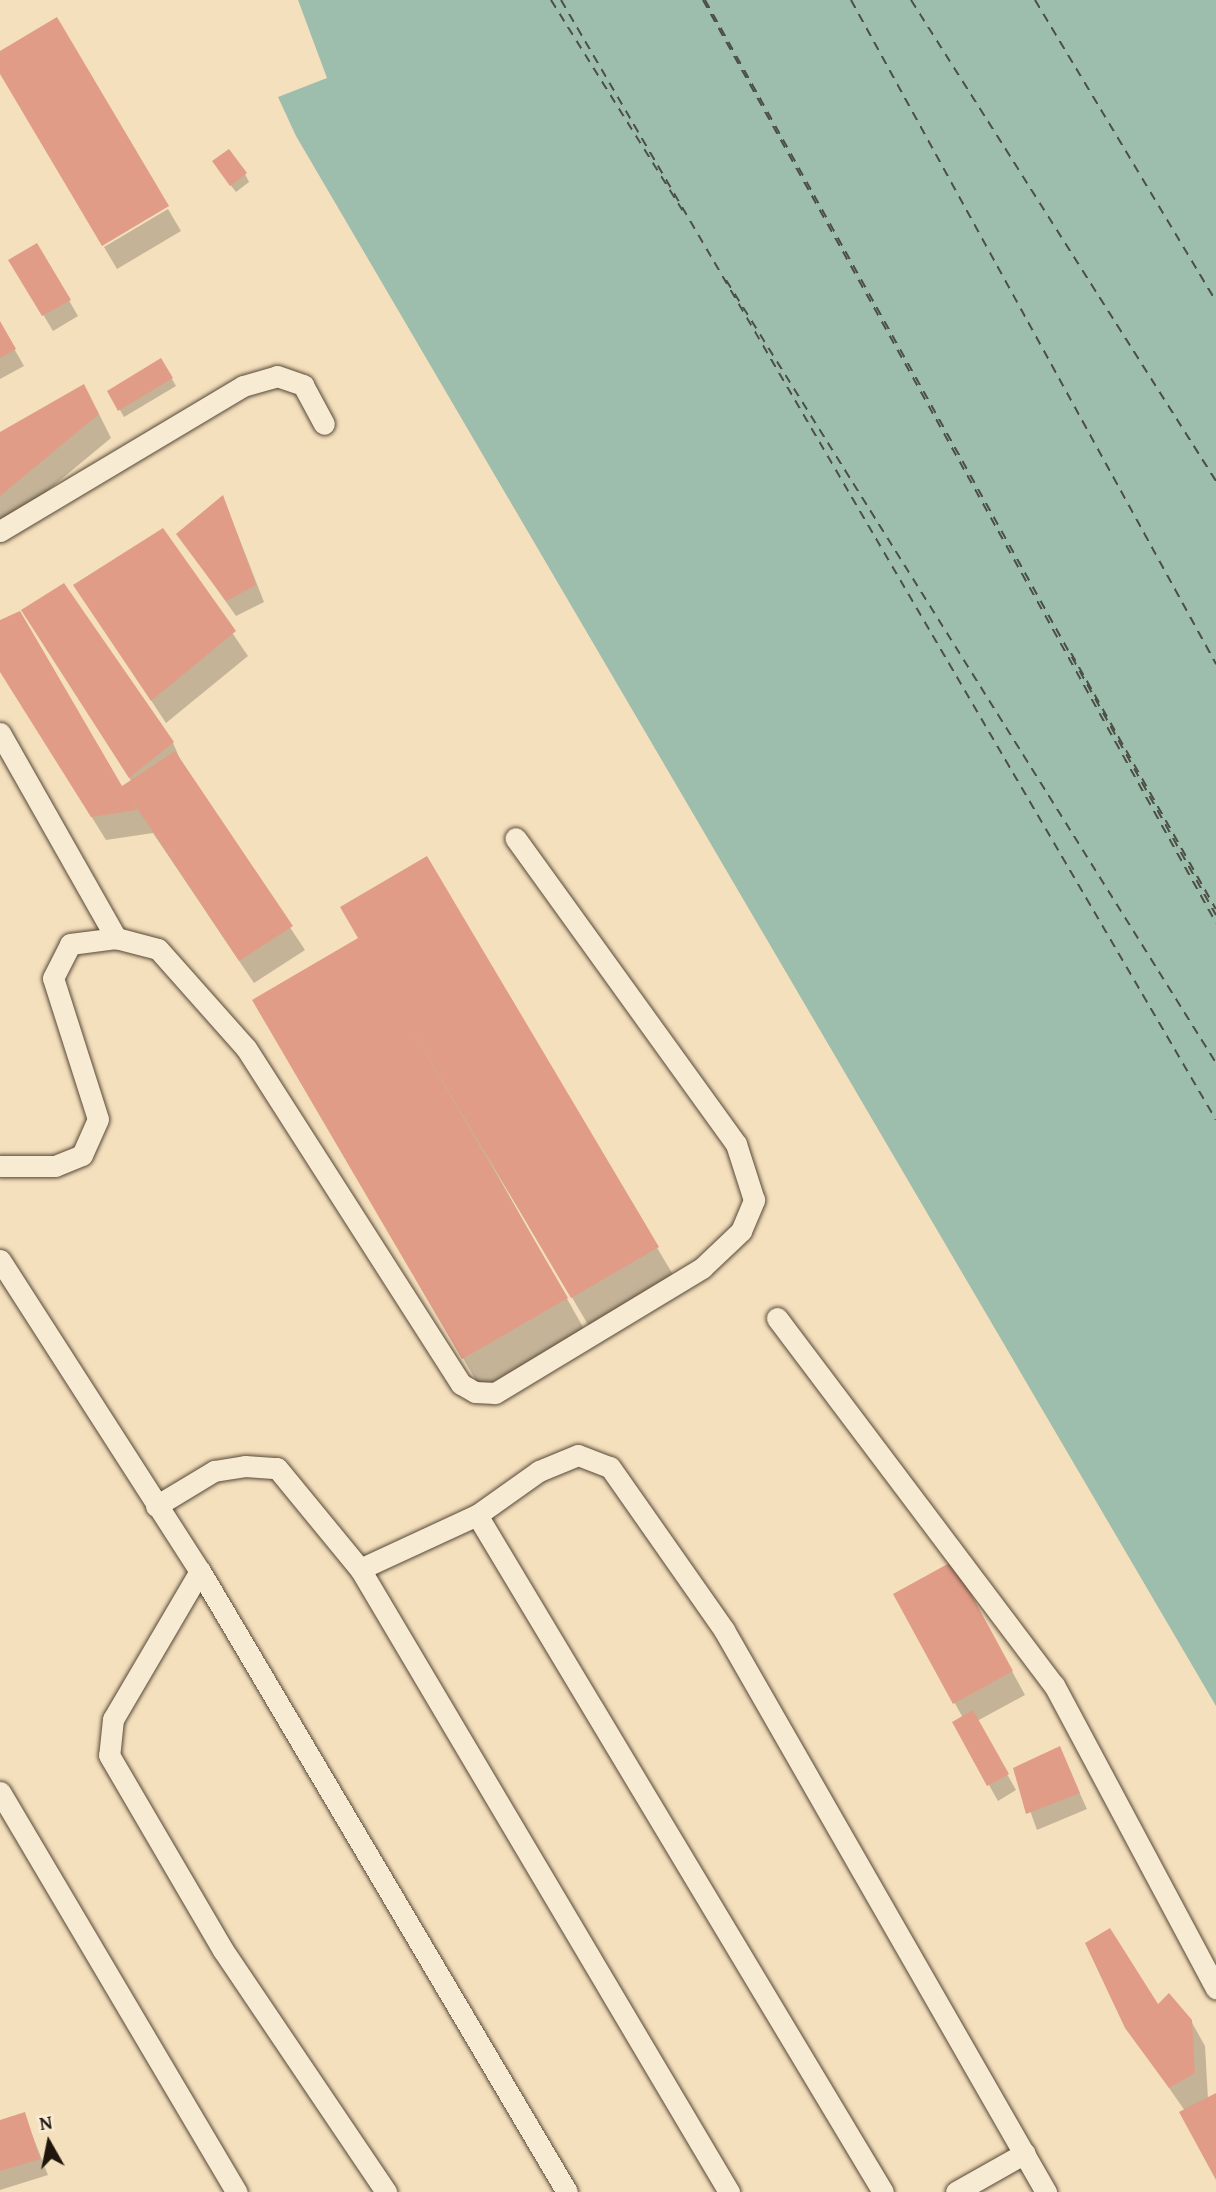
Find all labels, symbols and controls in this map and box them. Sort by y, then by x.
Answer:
text: N [37,2107,54,2137]
north arrow [14,2108,84,2178]

